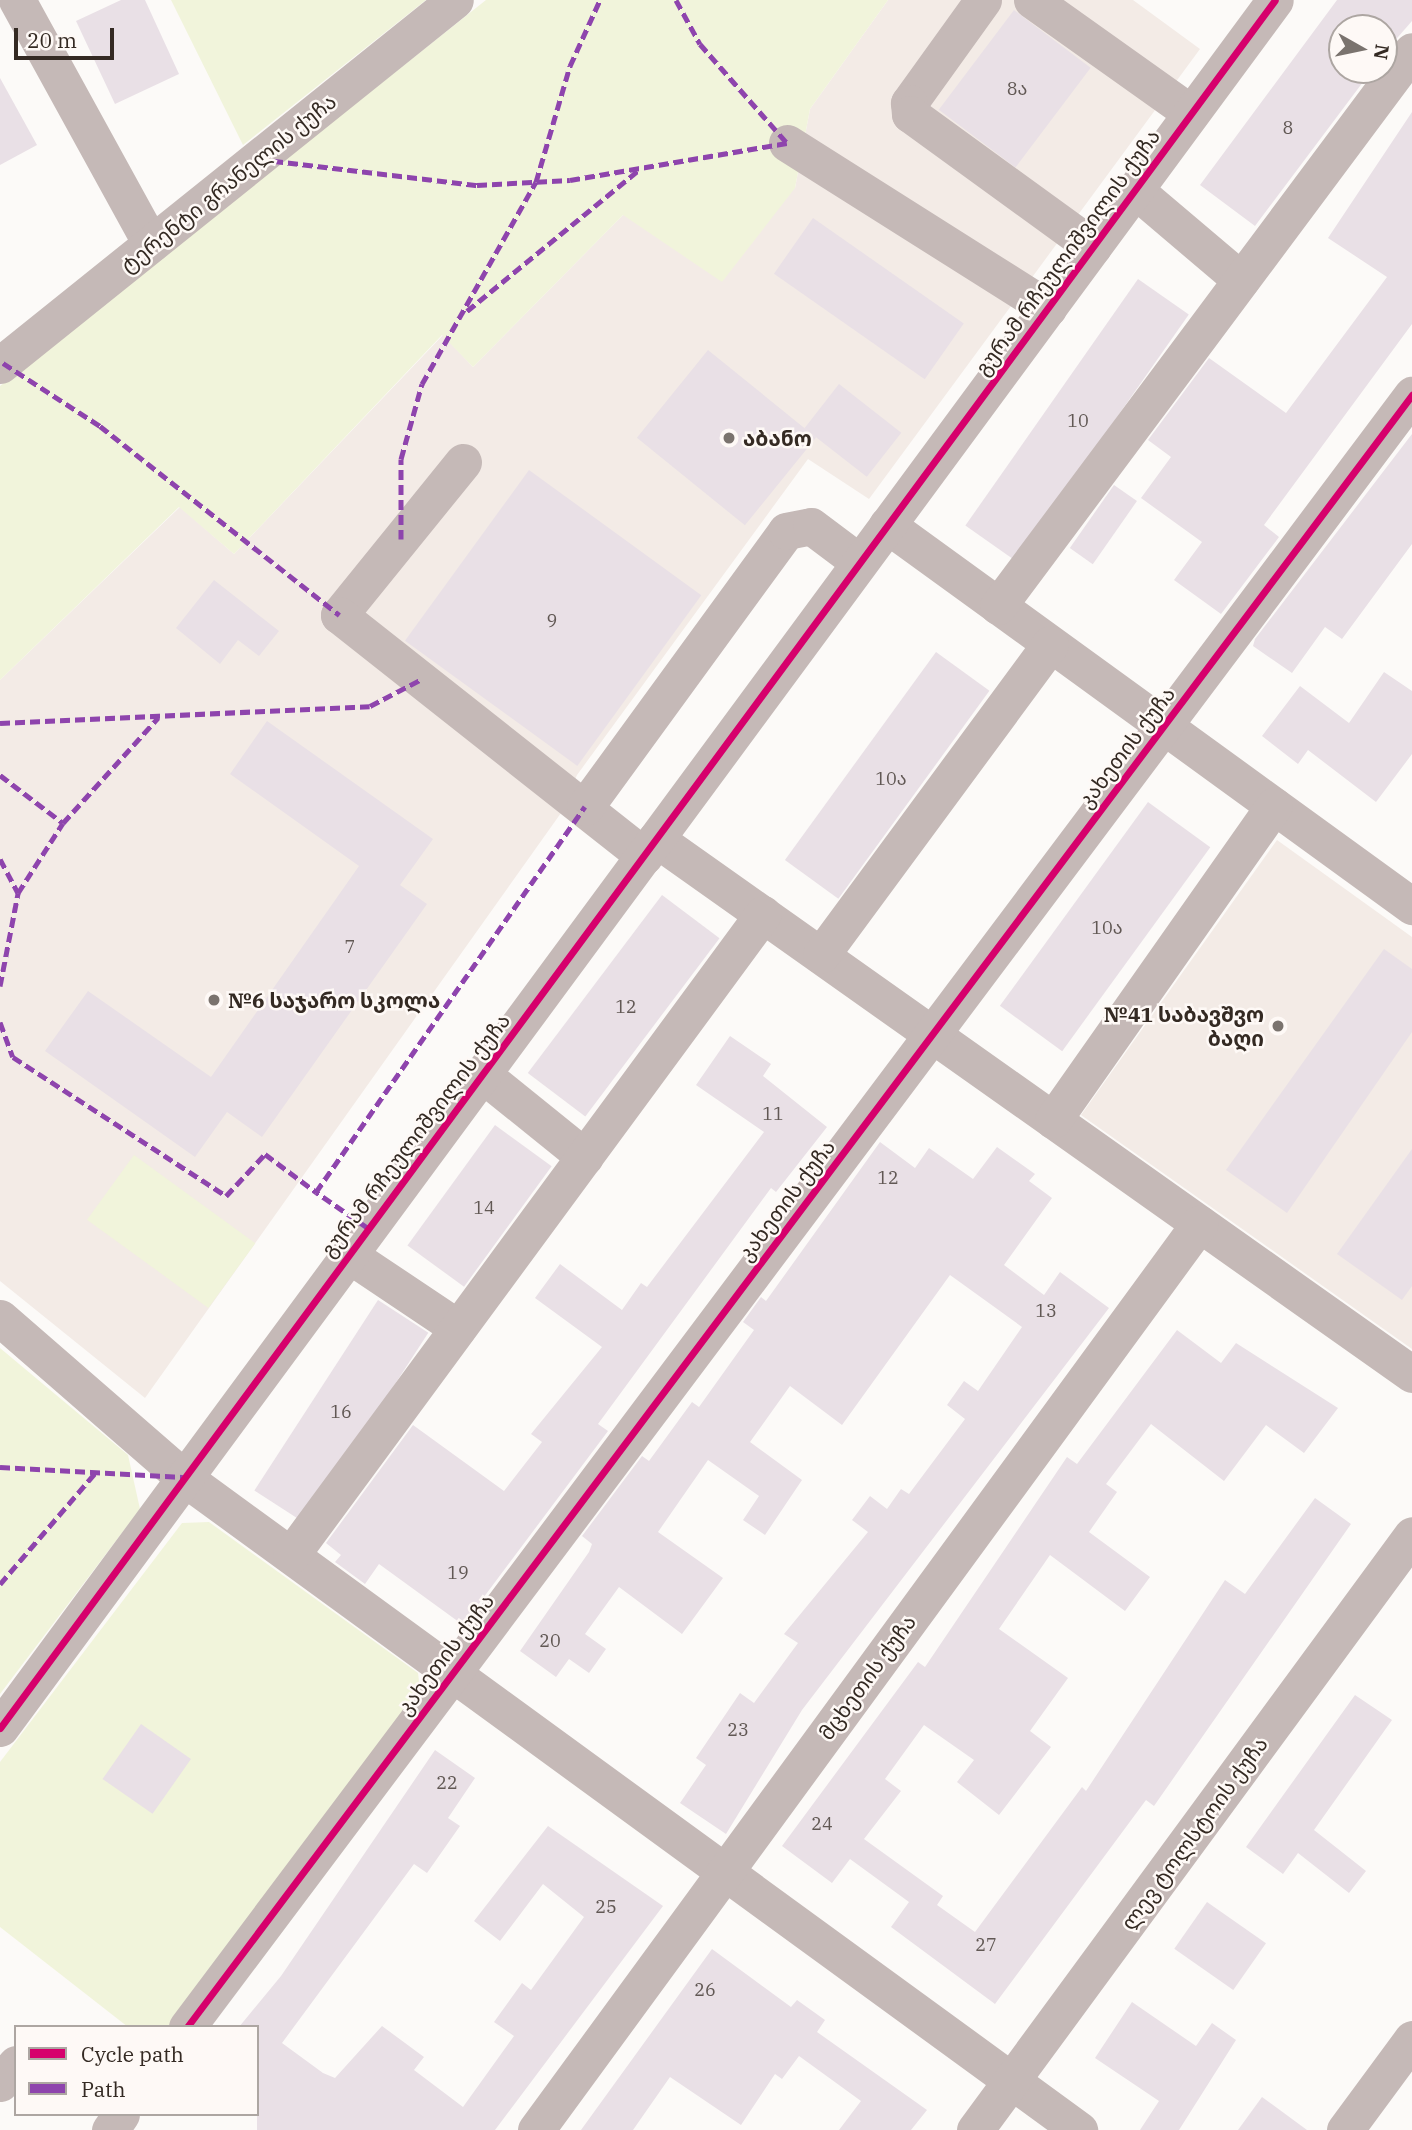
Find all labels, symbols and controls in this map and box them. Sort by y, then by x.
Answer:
scale bar [18,14,117,58]
north arrow [1328,14,1398,84]
text: 20 m [27,26,77,54]
text: N [1369,43,1395,61]
house number: 8ა [1007,78,1027,100]
street label: ტერენტი გრანელის ქუჩა [115,88,341,278]
house number: 8 [1283,117,1293,139]
street label: გურამ რჩეულიშვილის ქუჩა [969,124,1165,380]
house number: 10 [1067,410,1089,432]
place label: აბანო [743,425,812,451]
marker: აბანო [721,430,737,446]
house number: 9 [547,610,557,632]
street label: კახეთის ქუჩა [1072,681,1180,813]
house number: 10ა [875,768,907,790]
house number: 10ა [1091,917,1123,939]
house number: 7 [345,936,355,958]
place label: №6 საჯარო სკოლა [228,987,440,1013]
marker: №6 საჯარო სკოლა [206,992,222,1008]
house number: 12 [615,996,637,1018]
place label: №41 საბავშვო ბაღი [1104,1001,1264,1051]
street label: გურამ რჩეულიშვილის ქუჩა [315,1008,515,1262]
marker: №41 საბავშვო ბაღი [1270,1018,1286,1034]
house number: 11 [762,1103,784,1125]
street label: კახეთის ქუჩა [732,1134,840,1266]
house number: 12 [877,1167,899,1189]
house number: 14 [473,1197,495,1219]
house number: 13 [1035,1300,1057,1322]
house number: 16 [330,1401,352,1423]
house number: 19 [447,1562,469,1584]
street label: კახეთის ქუჩა [391,1588,499,1720]
street label: მცხეთის ქუჩა [813,1610,921,1744]
house number: 20 [539,1630,561,1652]
house number: 23 [727,1719,749,1741]
street label: ლევ ტოლსტოის ქუჩა [1116,1732,1272,1934]
house number: 22 [436,1772,458,1794]
house number: 24 [811,1813,833,1835]
house number: 25 [595,1896,617,1918]
house number: 27 [975,1934,997,1956]
house number: 26 [694,1979,716,2001]
legend [14,2025,259,2116]
text: Cycle path [81,2040,184,2068]
text: Path [81,2075,126,2103]

